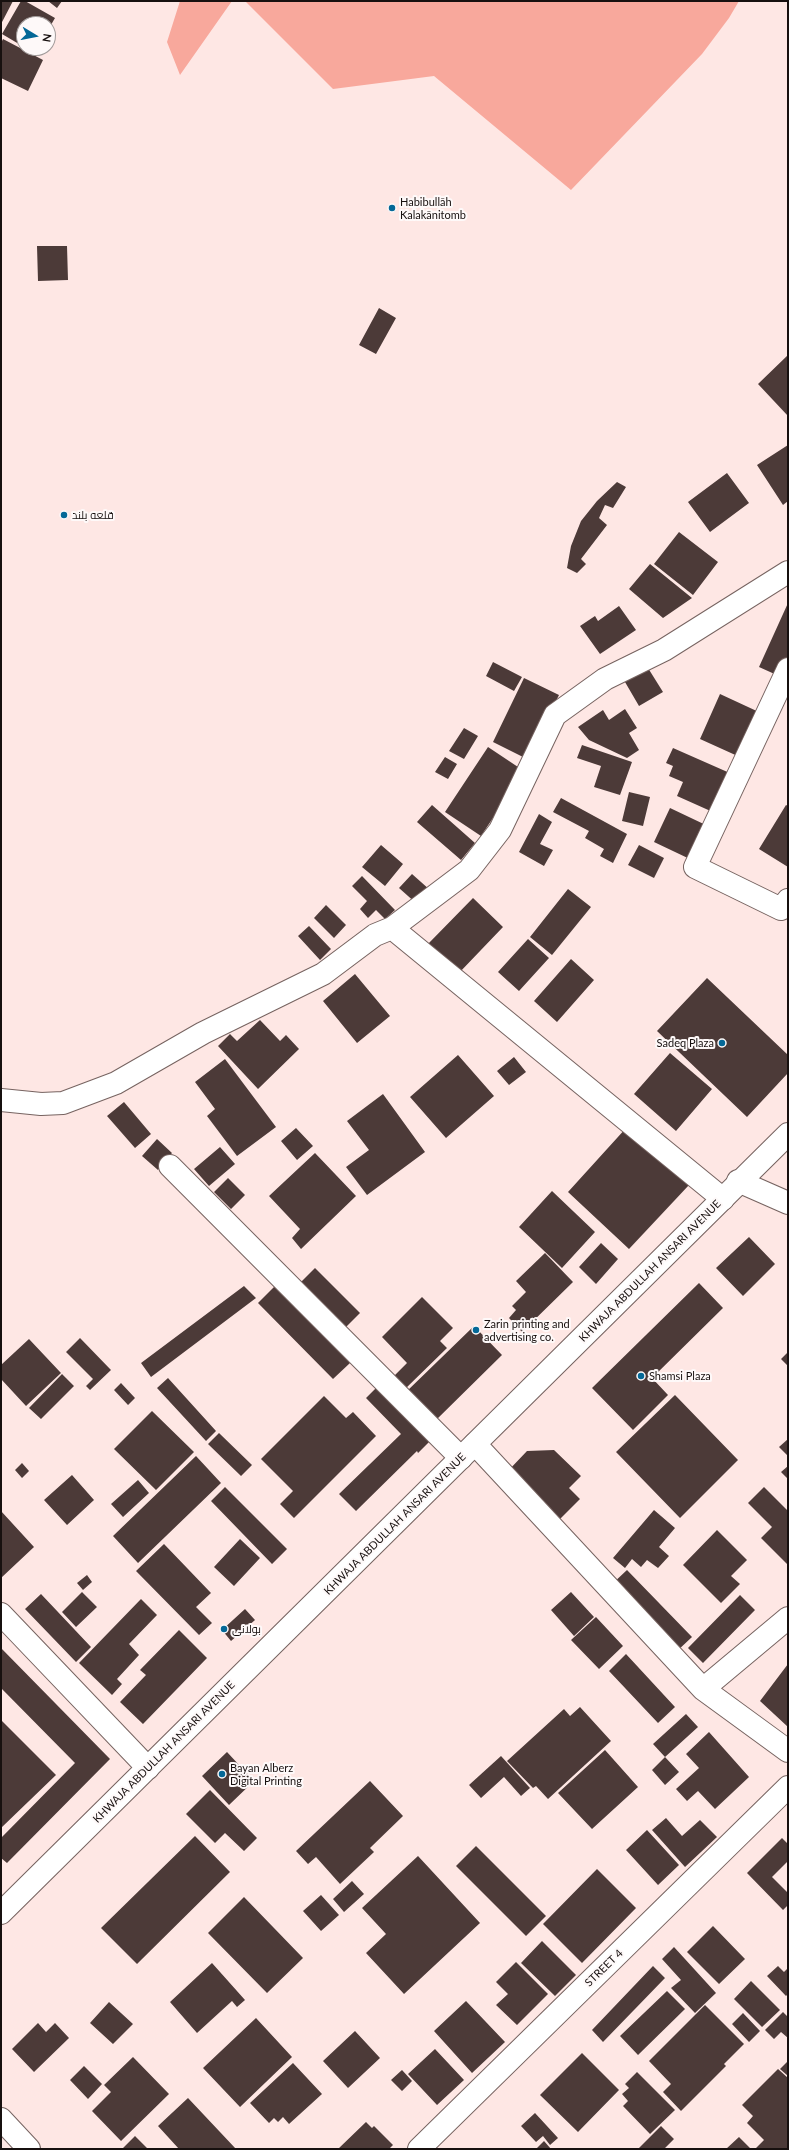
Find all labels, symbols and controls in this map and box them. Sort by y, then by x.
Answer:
north arrow [16,16,56,56]
text: N [40,33,54,43]
place label: Habibullāh Kalakānitomb [400,195,466,221]
marker: Habibullāh Kalakānitomb [387,203,397,213]
place label: قلعه بلند [72,508,114,522]
marker: قلعه بلند [59,510,69,520]
place label: Sadeq Plaza [657,1036,714,1050]
marker: Sadeq Plaza [717,1038,727,1048]
street label: KHWAJA ABDULLAH ANSARI AVENUE [576,1197,724,1345]
place label: Zarin printing and advertising co. [484,1317,570,1343]
marker: Zarin printing and advertising co. [471,1325,481,1335]
place label: Shamsi Plaza [649,1369,711,1383]
marker: Shamsi Plaza [636,1371,646,1381]
street label: KHWAJA ABDULLAH ANSARI AVENUE [321,1450,469,1598]
place label: بولانی [232,1622,261,1636]
marker: بولانی [219,1624,229,1634]
street label: KHWAJA ABDULLAH ANSARI AVENUE [90,1678,238,1826]
place label: Bayan Alberz Digital Printing [230,1761,302,1787]
marker: Bayan Alberz Digital Printing [217,1769,227,1779]
street label: STREET 4 [582,1947,626,1989]

